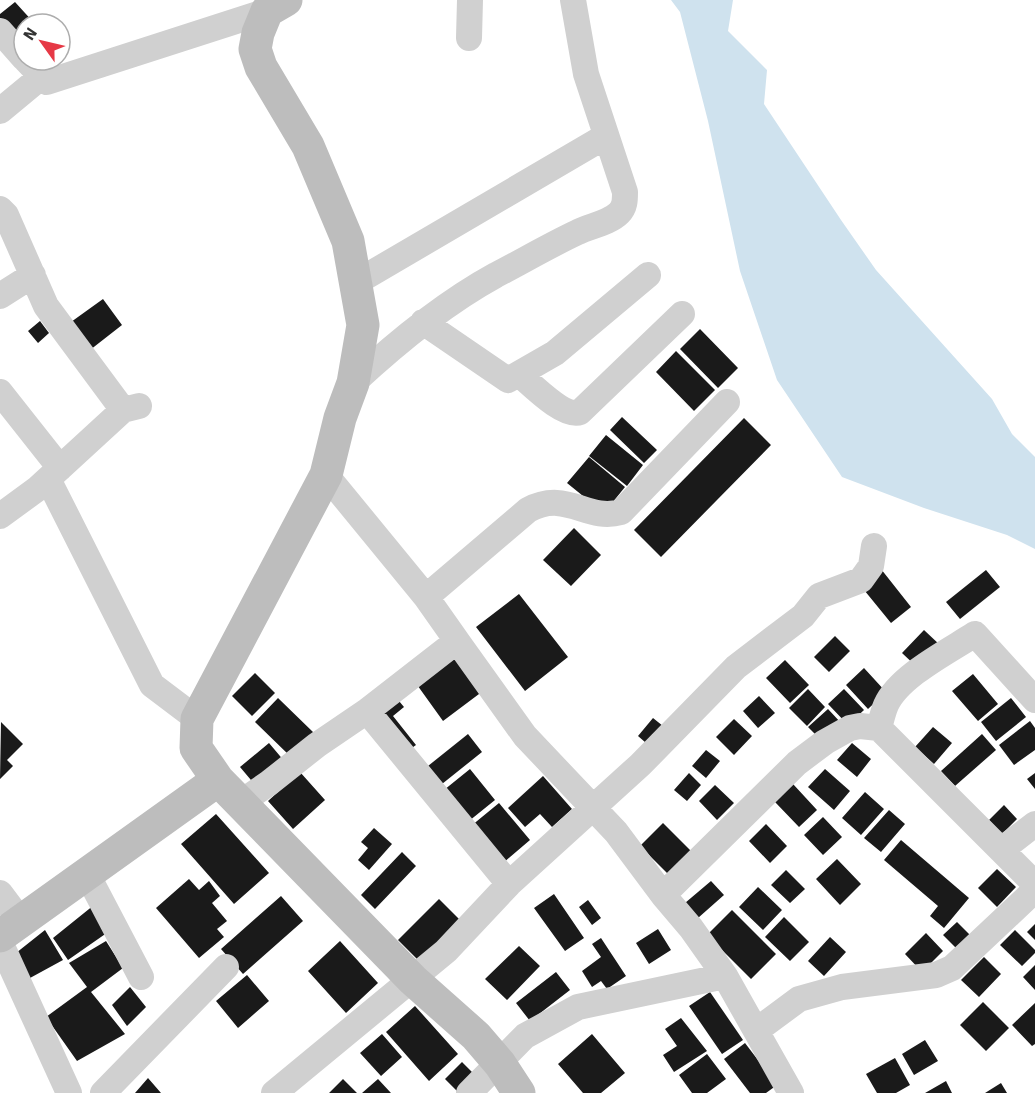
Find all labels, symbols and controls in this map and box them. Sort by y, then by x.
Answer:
north arrow [12,12,72,72]
text: N [19,24,42,44]

